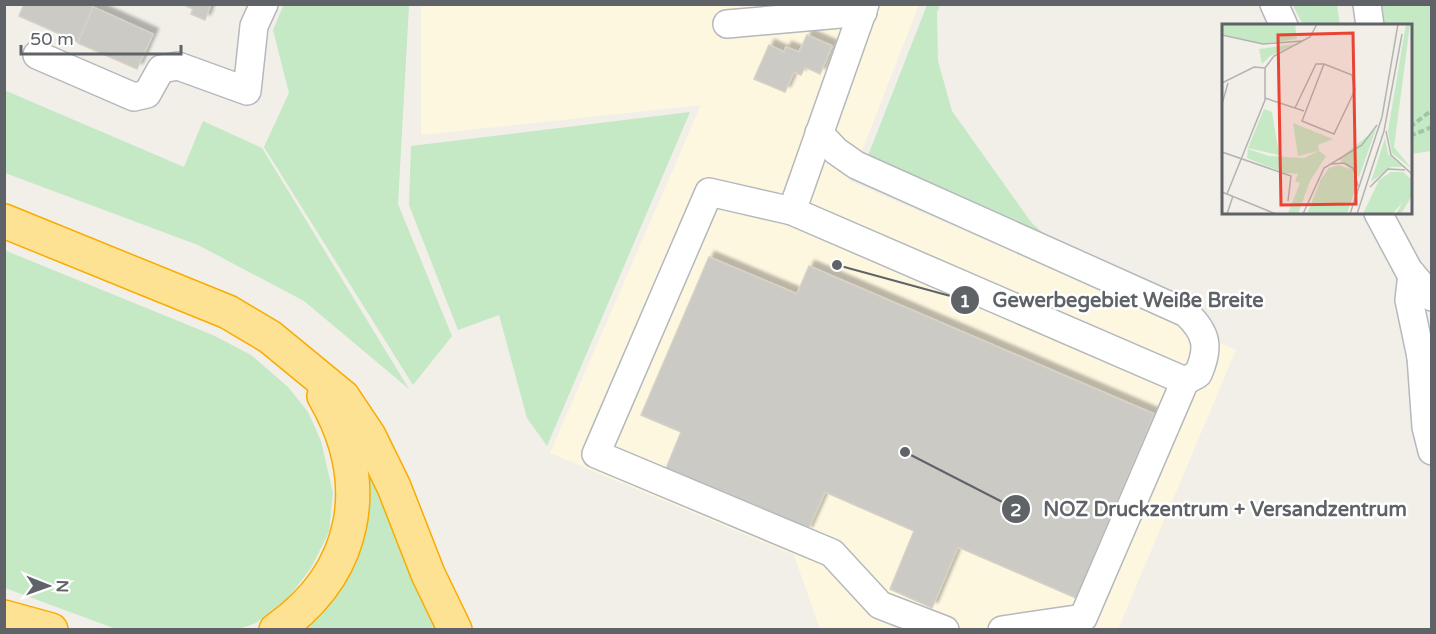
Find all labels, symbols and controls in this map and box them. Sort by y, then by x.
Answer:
scale bar [21,18,182,56]
inset map [1222,24,1412,214]
text: 50 m [30,28,74,50]
callout: Gewerbegebiet Weiße Breite [950,281,1275,319]
text: Gewerbegebiet Weiße Breite [992,289,1264,313]
text: 1 [959,290,971,312]
callout: NOZ Druckzentrum + Versandzentrum [1001,490,1418,528]
text: NOZ Druckzentrum + Versandzentrum [1043,498,1407,522]
text: 2 [1010,499,1022,521]
north arrow [18,556,78,616]
text: N [52,580,72,593]

